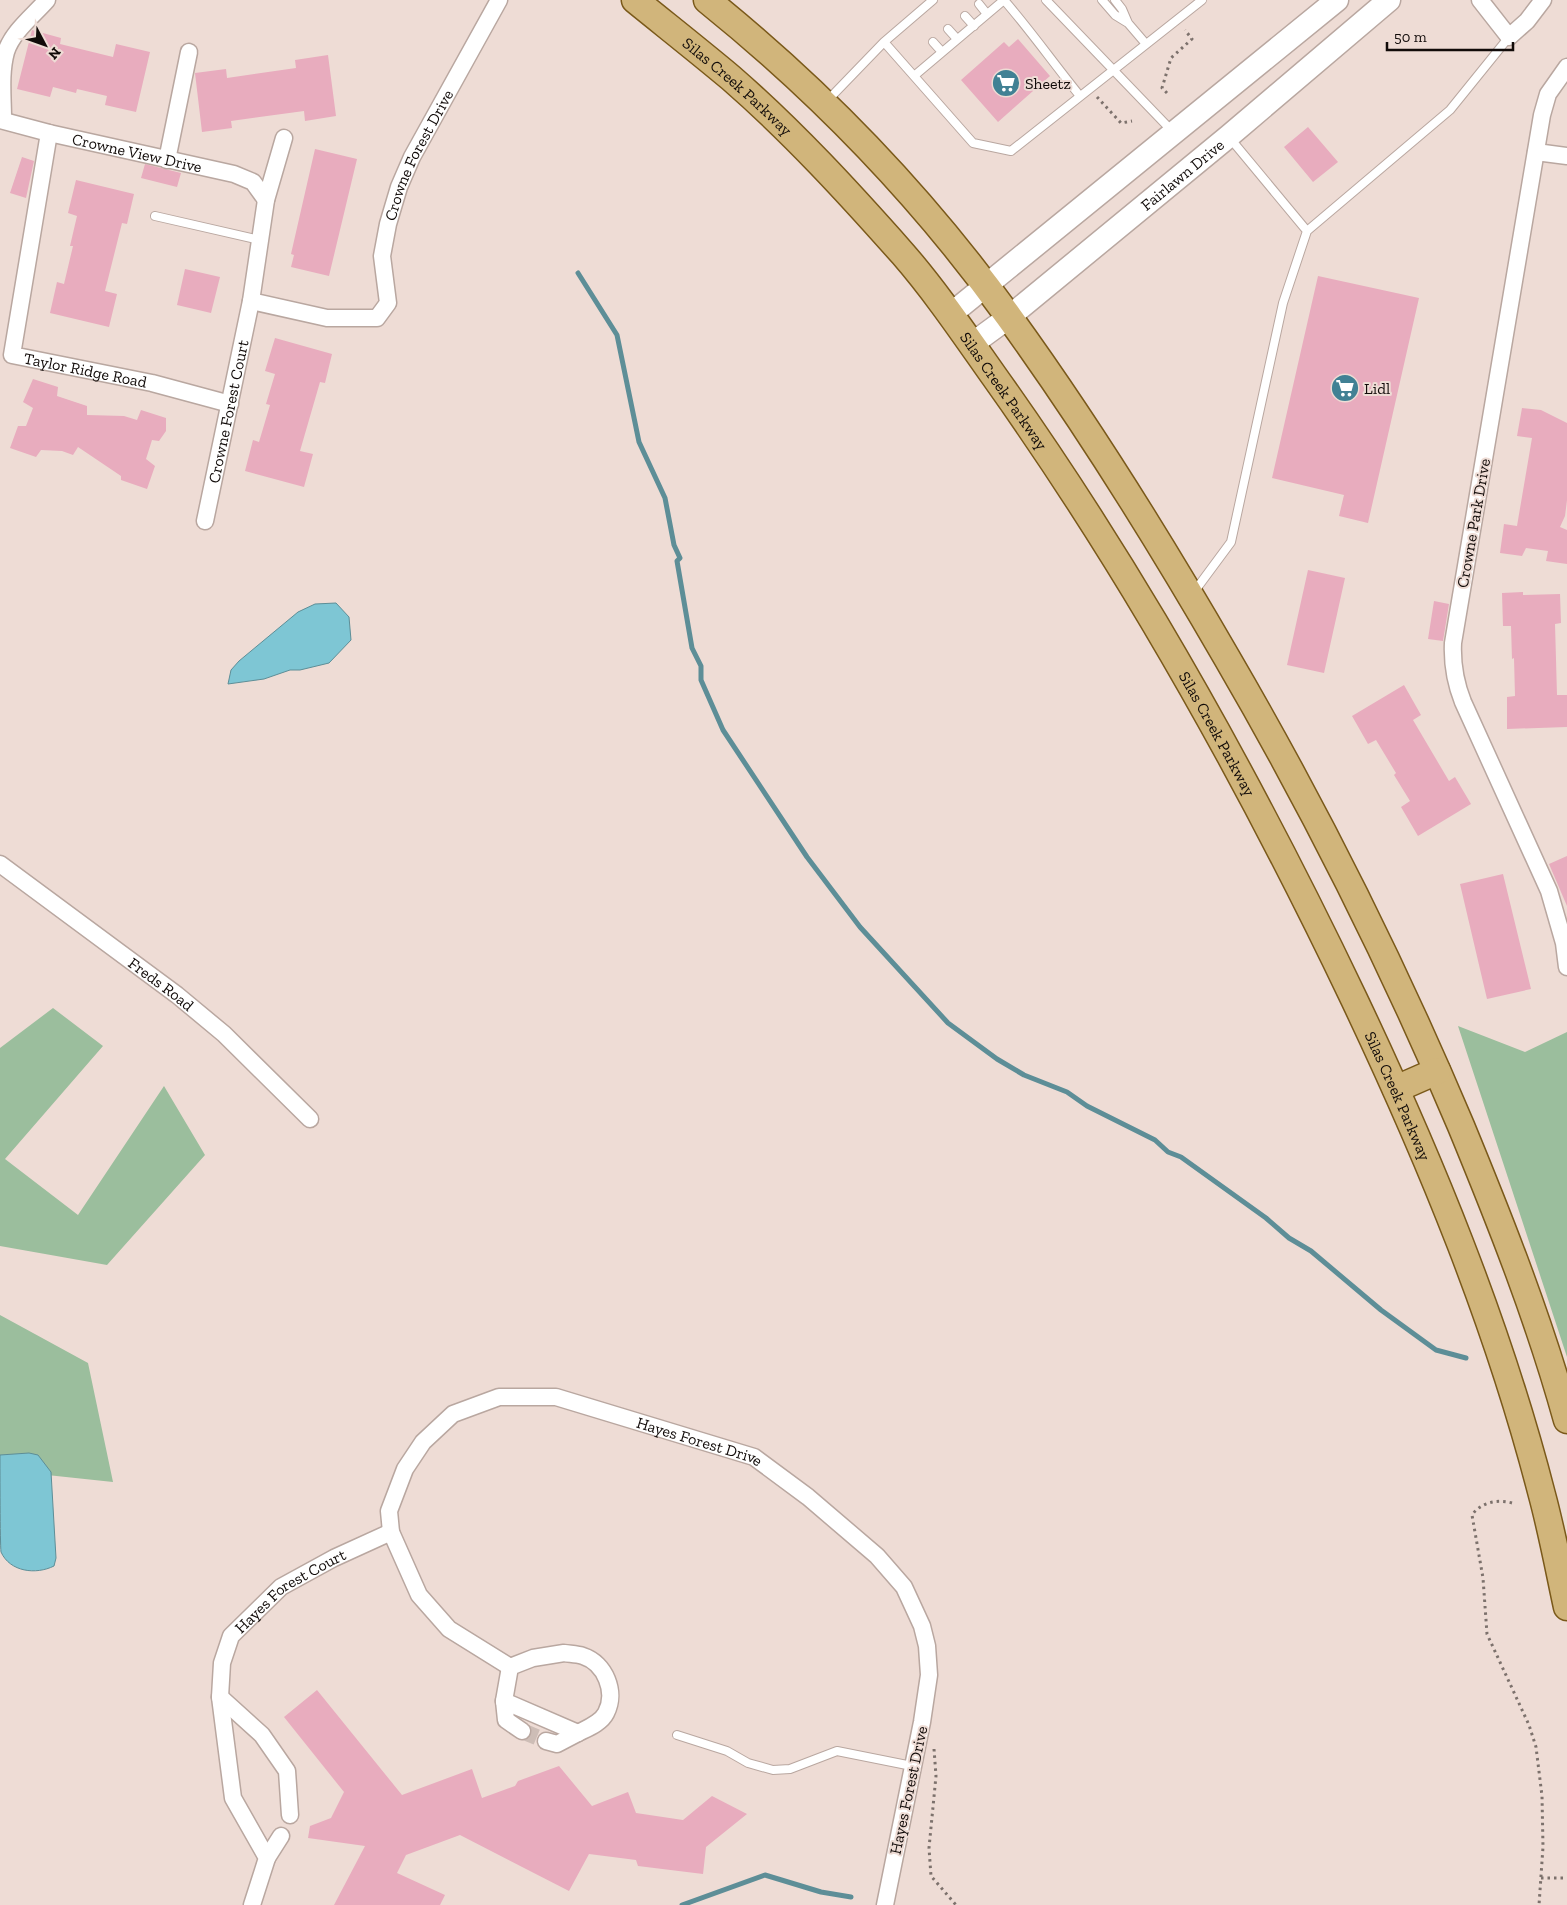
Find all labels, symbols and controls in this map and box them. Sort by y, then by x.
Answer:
north arrow [20,20,70,70]
scale bar [1387,20,1513,52]
text: 50 m [1394,28,1427,46]
street label: Silas Creek Parkway [679,33,796,140]
text: N [44,44,64,63]
supermarket icon: Sheetz [991,68,1021,98]
place label: Sheetz [1025,74,1071,93]
street label: Crowne Forest Drive [381,86,458,223]
street label: Crowne View Drive [70,129,204,177]
street label: Fairlawn Drive [1137,135,1228,215]
street label: Silas Creek Parkway [956,328,1052,454]
street label: Crowne Forest Court [204,338,253,485]
street label: Taylor Ridge Road [22,349,149,392]
supermarket icon: Lidl [1330,373,1360,403]
place label: Lidl [1364,379,1390,398]
street label: Crowne Park Drive [1453,457,1494,589]
street label: Silas Creek Parkway [1175,668,1259,800]
street label: Freds Road [125,953,198,1015]
street label: Silas Creek Parkway [1361,1028,1435,1164]
street label: Hayes Forest Drive [634,1413,766,1470]
street label: Hayes Forest Court [231,1545,349,1637]
street label: Hayes Forest Drive [886,1724,931,1856]

